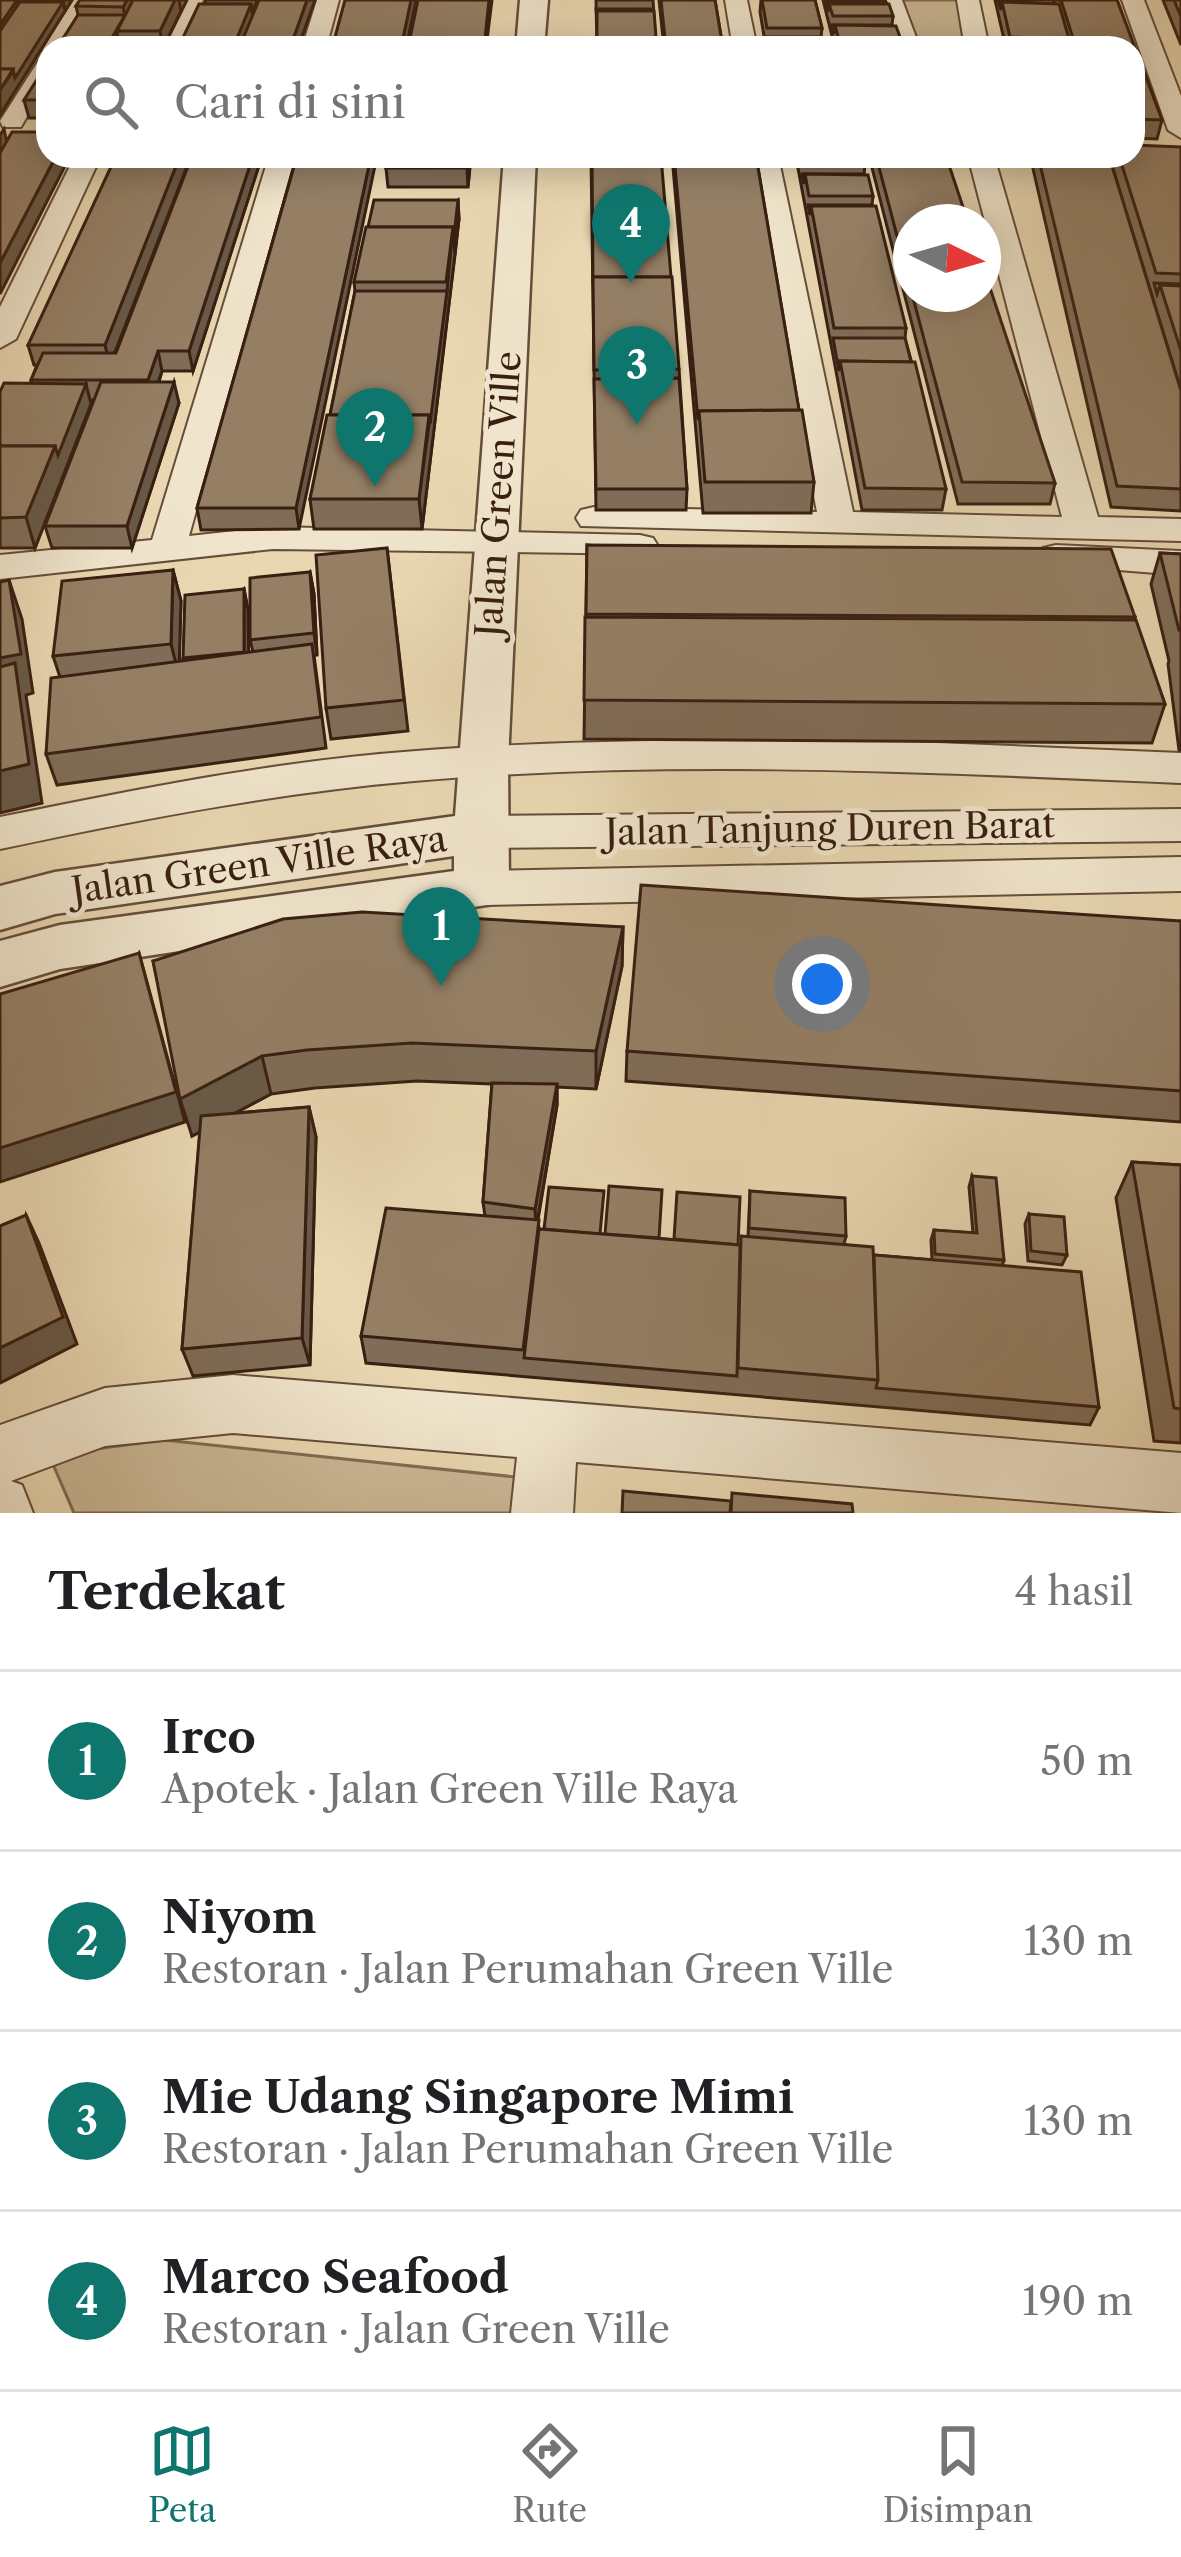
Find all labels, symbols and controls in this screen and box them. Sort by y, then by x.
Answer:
search box [36,36,1145,168]
icon: search [78,69,144,135]
text: Cari di sini [174,74,405,130]
pin: 4 [592,184,670,283]
north arrow [893,204,1001,312]
pin: 3 [598,326,676,425]
street label: Jalan Green Ville [466,350,530,643]
pin: 2 [336,388,414,487]
street label: Jalan Tanjung Duren Barat [600,802,1056,854]
street label: Jalan Green Ville Raya [64,816,449,913]
pin: 1 [402,887,480,986]
your location [792,954,852,1014]
text: Terdekat [48,1560,285,1622]
text: 4 hasil [1015,1567,1133,1615]
text: Irco [162,1709,256,1765]
text: 1 [78,1737,96,1785]
text: 50 m [1040,1737,1133,1785]
text: Apotek · Jalan Green Ville Raya [162,1765,738,1813]
text: Niyom [162,1889,317,1945]
text: 2 [75,1917,99,1965]
text: 130 m [1024,1917,1133,1965]
text: Restoran · Jalan Perumahan Green Ville [162,1945,893,1993]
text: Mie Udang Singapore Mimi [162,2069,794,2125]
text: 3 [76,2097,98,2145]
text: 130 m [1024,2097,1133,2145]
text: Restoran · Jalan Perumahan Green Ville [162,2125,893,2173]
text: Marco Seafood [162,2249,509,2305]
text: 4 [75,2277,99,2325]
text: 190 m [1022,2277,1133,2325]
text: Restoran · Jalan Green Ville [162,2305,670,2353]
tab: Peta [148,2418,216,2531]
tab: Rute [512,2418,587,2531]
tab: Disimpan [883,2418,1033,2531]

